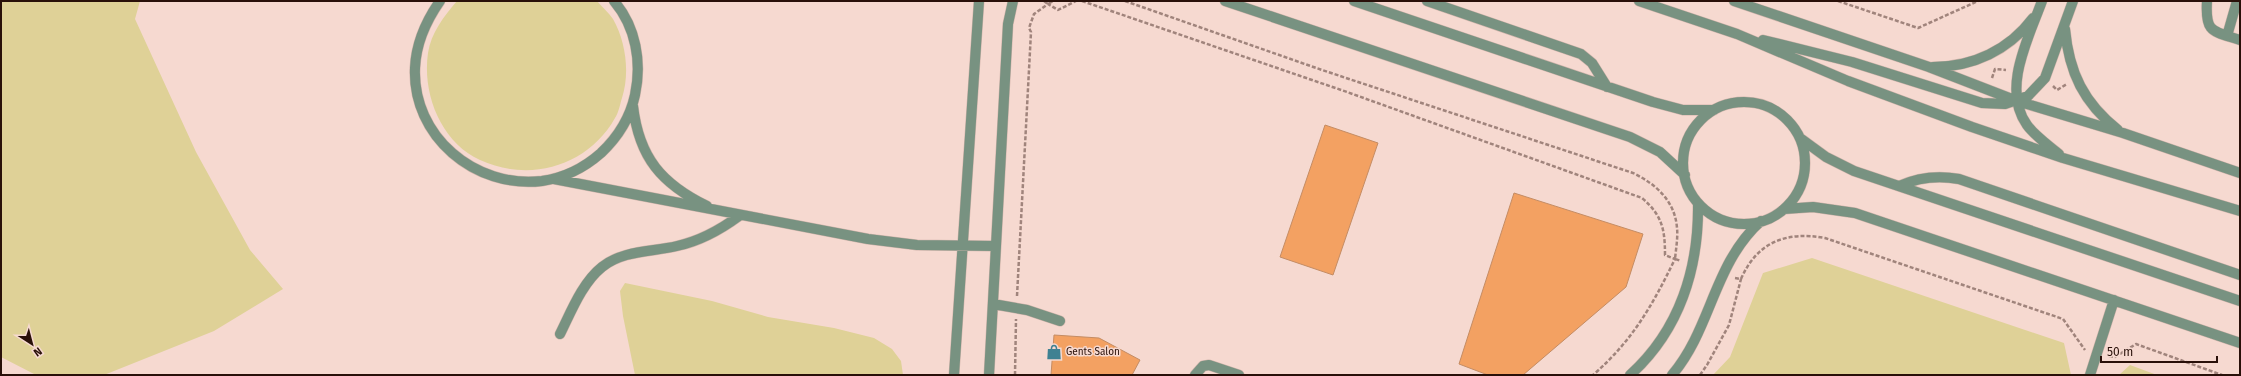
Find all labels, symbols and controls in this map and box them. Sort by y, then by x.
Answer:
north arrow [12,324,52,364]
scale bar [2101,338,2217,364]
shop icon: Gents Salon [1045,343,1063,361]
text: N [31,344,44,359]
text: 50 m [2107,345,2133,359]
place label: Gents Salon [1066,346,1120,358]

